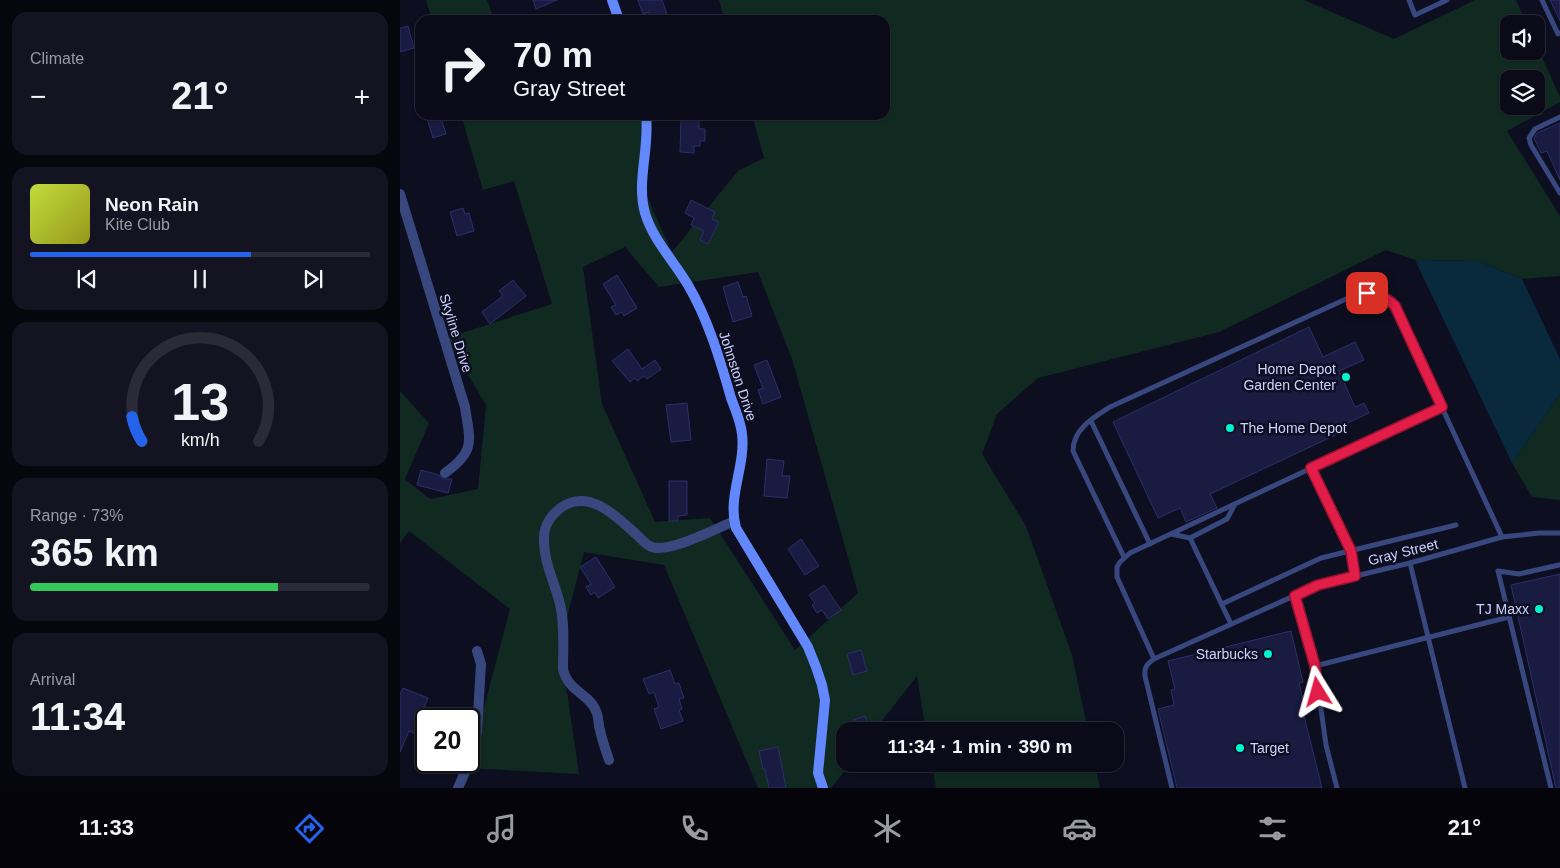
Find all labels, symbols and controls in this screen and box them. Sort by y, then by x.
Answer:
map controls [1500,15,1545,115]
button: sound [1500,15,1545,60]
icon: right [430,35,495,100]
text: 70 m [513,35,593,74]
text: Climate [30,50,84,67]
button: layers [1500,70,1545,115]
text: 21° [171,75,229,117]
text: Gray Street [513,76,625,101]
text: − [30,81,46,112]
text: + [354,81,370,112]
text: Neon Rain [105,194,199,215]
text: Kite Club [105,216,170,233]
icon: previous [73,265,101,293]
icon: pause [186,265,214,293]
icon: next [299,265,327,293]
pin [1346,272,1388,314]
icon: arrive [1353,279,1381,307]
street label: Skyline Drive [436,292,476,375]
street label: Johnston Drive [716,329,760,423]
place label: Home Depot Garden Center [1243,361,1336,393]
marker: Home Depot Garden Center [1340,371,1352,383]
text: 13 [171,373,229,431]
place label: The Home Depot [1240,420,1347,436]
marker: The Home Depot [1224,422,1236,434]
text: km/h [181,430,219,450]
text: Range · 73% [30,507,123,524]
text: 365 km [30,532,159,574]
street label: Gray Street [1366,536,1440,568]
place label: TJ Maxx [1476,601,1529,617]
marker: TJ Maxx [1533,603,1545,615]
place label: Starbucks [1196,646,1258,662]
marker: Starbucks [1262,648,1274,660]
position arrow [1291,665,1343,717]
text: Arrival [30,671,75,688]
text: 11:34 [30,696,125,738]
speed limit sign: 20 [415,708,480,773]
text: 11:34 · 1 min · 390 m [888,736,1072,757]
place label: Target [1250,740,1289,756]
marker: Target [1234,742,1246,754]
icon: directions [292,811,327,846]
icon: music [484,811,519,846]
icon: phone [677,811,712,846]
icon: climate [870,811,905,846]
icon: car [1062,811,1097,846]
icon: filters [1255,811,1290,846]
text: 11:33 [79,815,134,840]
text: 21° [1448,815,1481,840]

